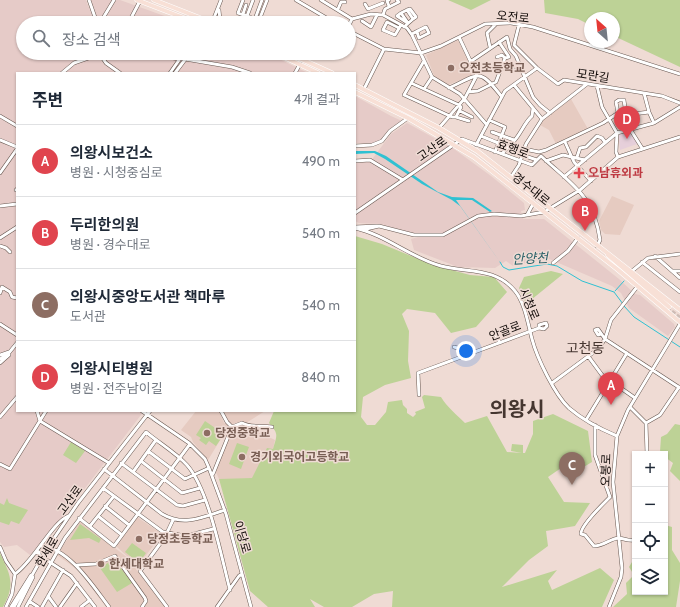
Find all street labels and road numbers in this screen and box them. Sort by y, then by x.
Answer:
street label: 오전로 [496,7,530,26]
street label: 모란길 [576,66,611,86]
street label: 고산로 [414,133,450,164]
street label: 효행로 [495,136,531,161]
street label: 경수대로 [509,169,553,208]
street label: 시청로 [516,286,543,322]
street label: 안골로 [487,318,523,343]
street label: 오봉로 [597,453,614,487]
street label: 고산로 [54,482,85,518]
street label: 이당로 [231,519,254,555]
street label: 한세로 [32,534,61,570]

